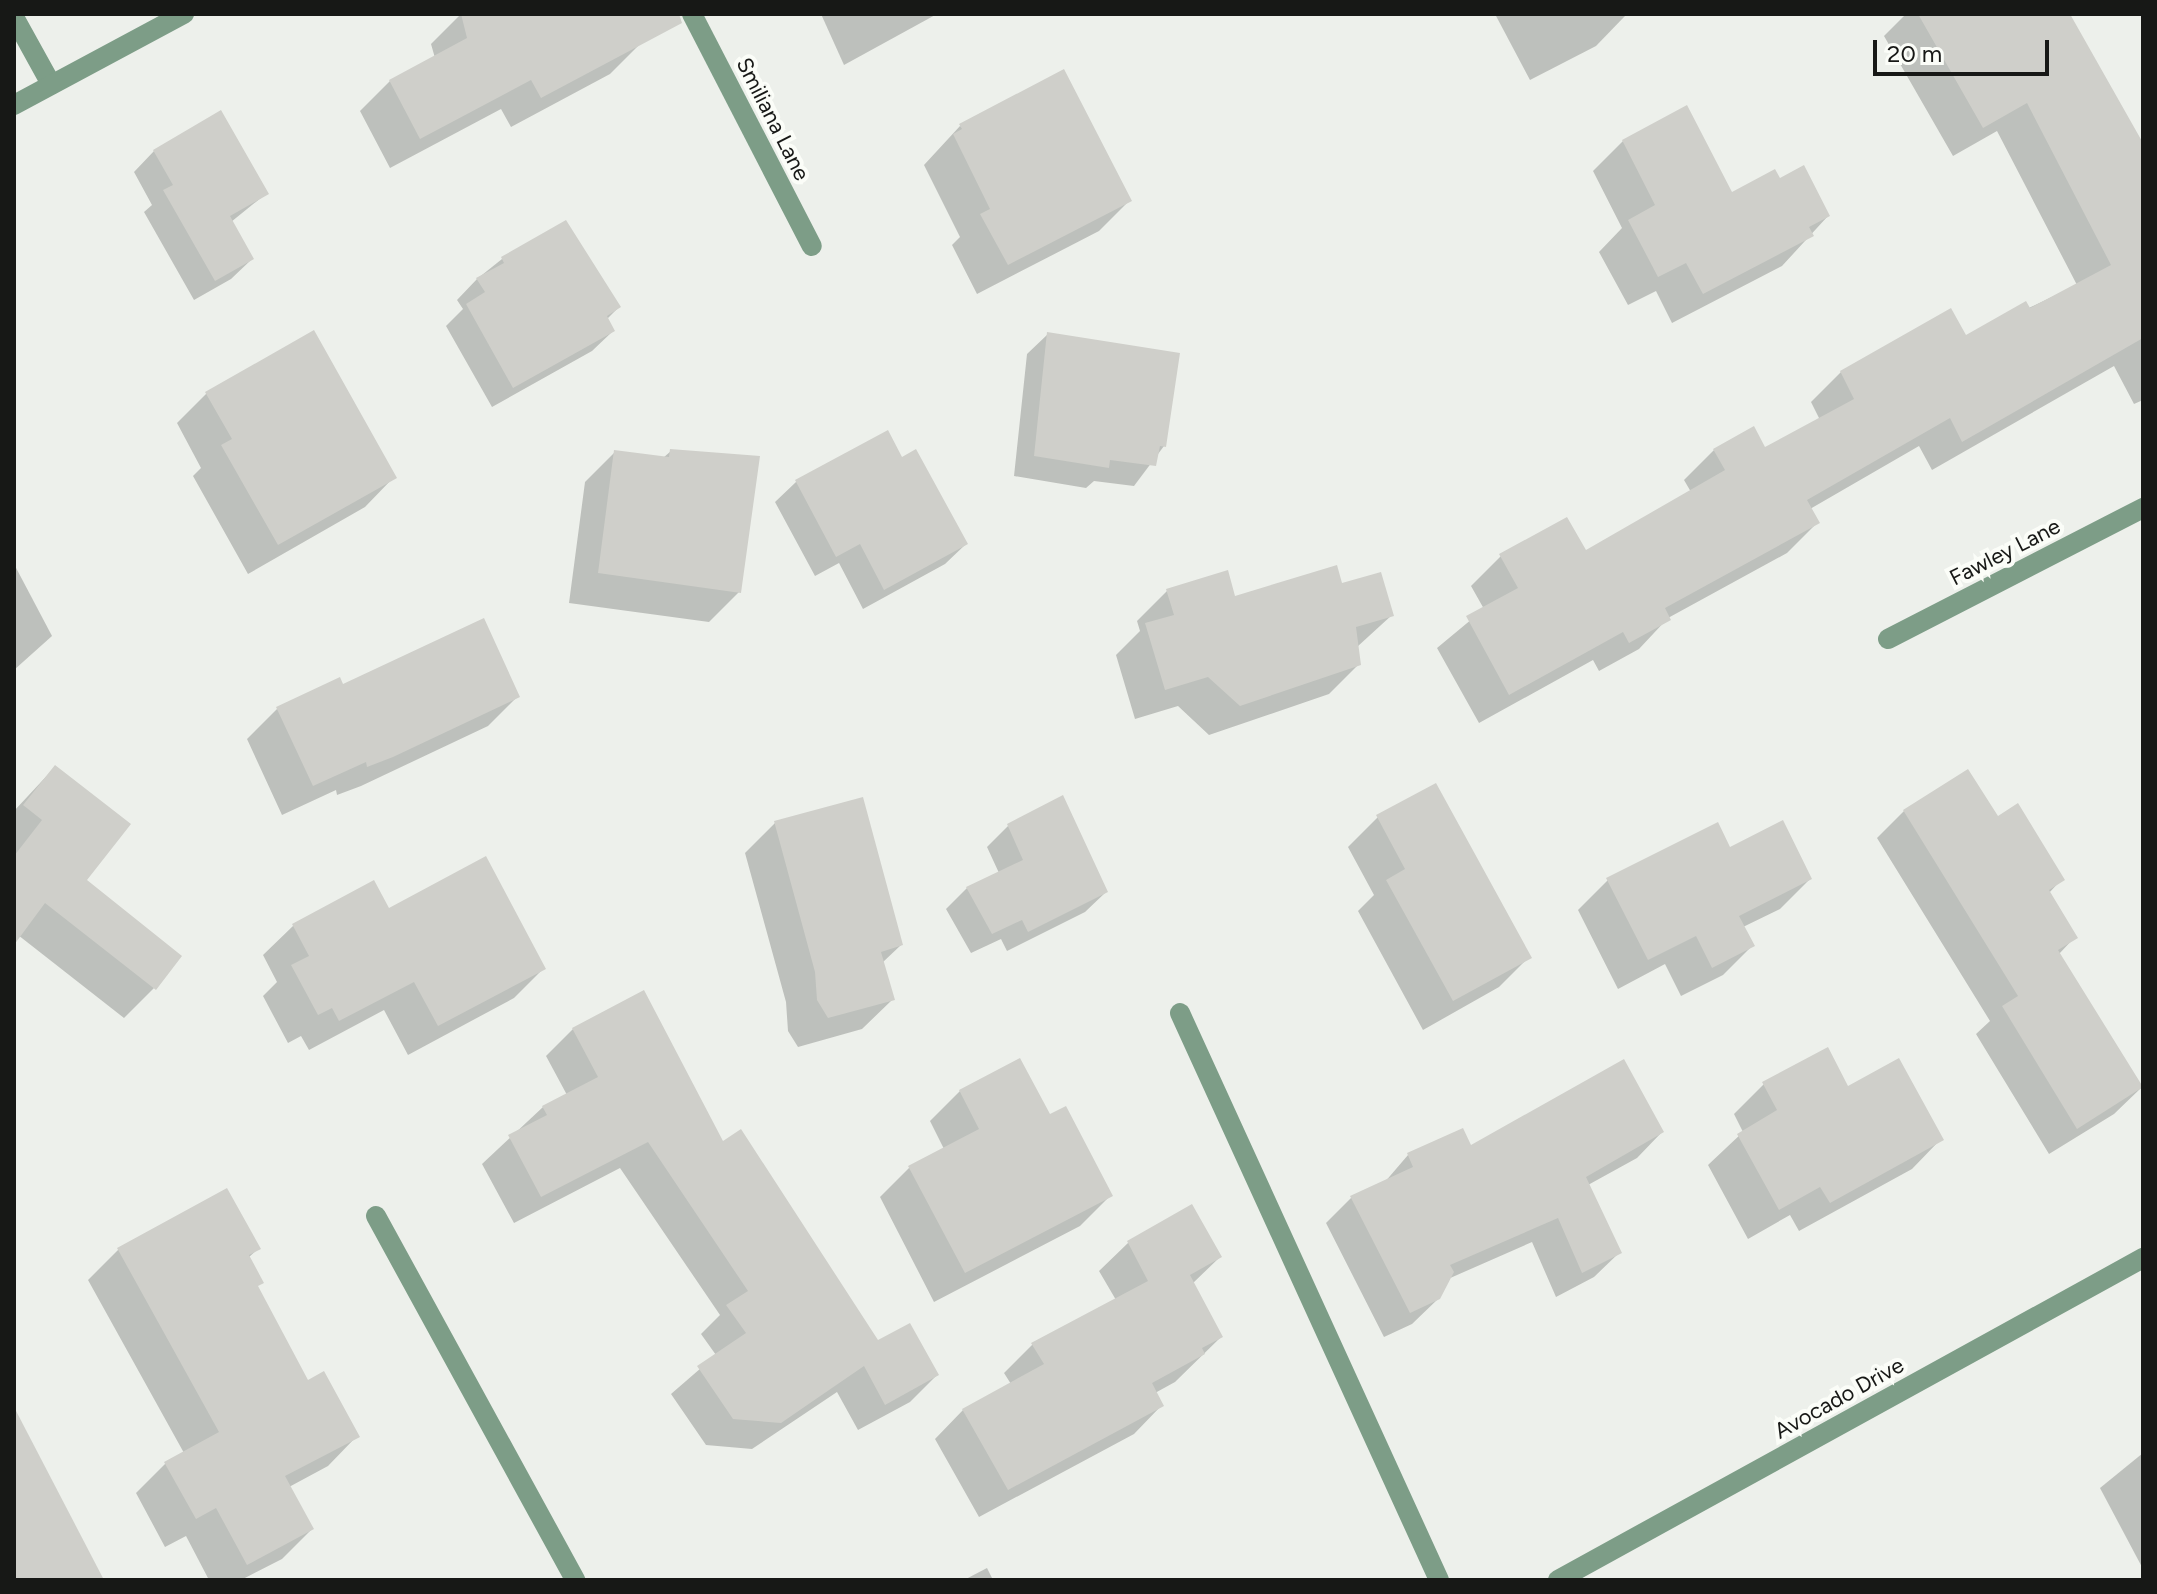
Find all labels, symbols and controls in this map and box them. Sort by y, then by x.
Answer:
scale bar [1877,24,2053,74]
text: 20 m [1887,39,1942,68]
street label: Smiliana Lane [731,53,815,185]
street label: Fawley Lane [1945,513,2065,591]
street label: Avocado Drive [1770,1352,1908,1444]

